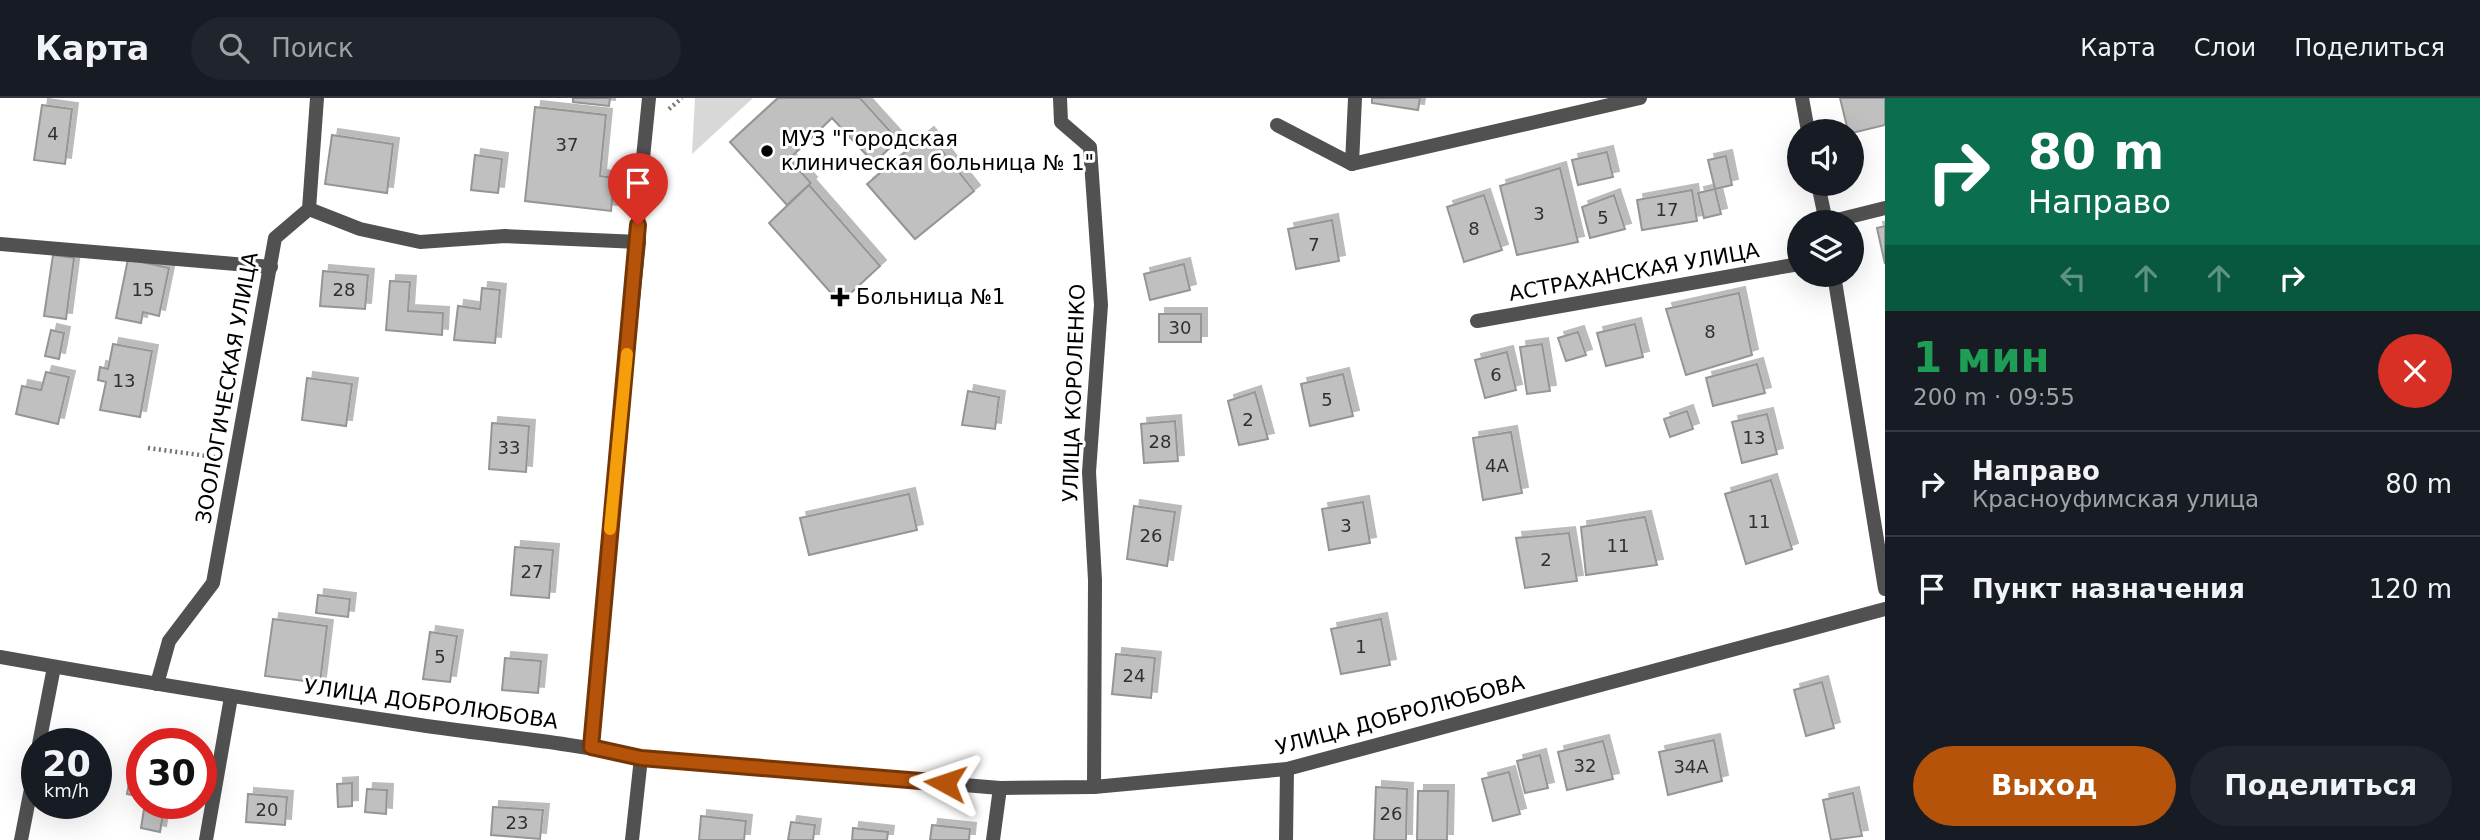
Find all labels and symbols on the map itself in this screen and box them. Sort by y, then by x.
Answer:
house number: 4 [47,123,59,144]
place label: МУЗ "Городская клиническая больница № 1" [781,127,1094,175]
house number: 37 [556,134,578,155]
marker: МУЗ "Городская клиническая больница № 1" [759,143,775,159]
pin [608,153,668,225]
house number: 17 [1656,199,1678,220]
house number: 3 [1533,203,1545,224]
house number: 5 [1597,207,1609,228]
house number: 8 [1468,218,1480,239]
house number: 7 [1308,234,1320,255]
street label: АСТРАХАНСКАЯ УЛИЦА [1507,238,1762,306]
street label: ЗООЛОГИЧЕСКАЯ УЛИЦА [191,250,263,526]
house number: 15 [132,279,154,300]
house number: 28 [333,279,355,300]
street label: УЛИЦА КОРОЛЕНКО [1058,283,1090,503]
place label: Больница №1 [856,285,1005,309]
marker: Больница №1 [830,287,850,307]
house number: 30 [1169,317,1191,338]
house number: 8 [1704,321,1716,342]
house number: 6 [1490,364,1502,385]
house number: 13 [113,370,135,391]
house number: 5 [1321,389,1333,410]
house number: 2 [1242,409,1254,430]
house number: 13 [1743,427,1765,448]
house number: 28 [1149,431,1171,452]
house number: 33 [498,437,520,458]
house number: 4А [1485,455,1510,476]
house number: 11 [1748,511,1770,532]
house number: 3 [1340,515,1352,536]
house number: 26 [1140,525,1162,546]
house number: 11 [1607,535,1629,556]
house number: 2 [1540,549,1552,570]
house number: 27 [521,561,543,582]
house number: 1 [1355,636,1367,657]
house number: 5 [434,646,446,667]
house number: 24 [1123,665,1145,686]
street label: УЛИЦА ДОБРОЛЮБОВА [1273,670,1528,760]
street label: УЛИЦА ДОБРОЛЮБОВА [302,674,560,734]
speed limit sign: 30 [126,728,217,819]
position arrow [908,746,982,820]
house number: 32 [1574,755,1596,776]
house number: 34А [1673,756,1709,777]
house number: 20 [256,799,278,820]
house number: 26 [1380,803,1402,824]
house number: 23 [506,812,528,833]

